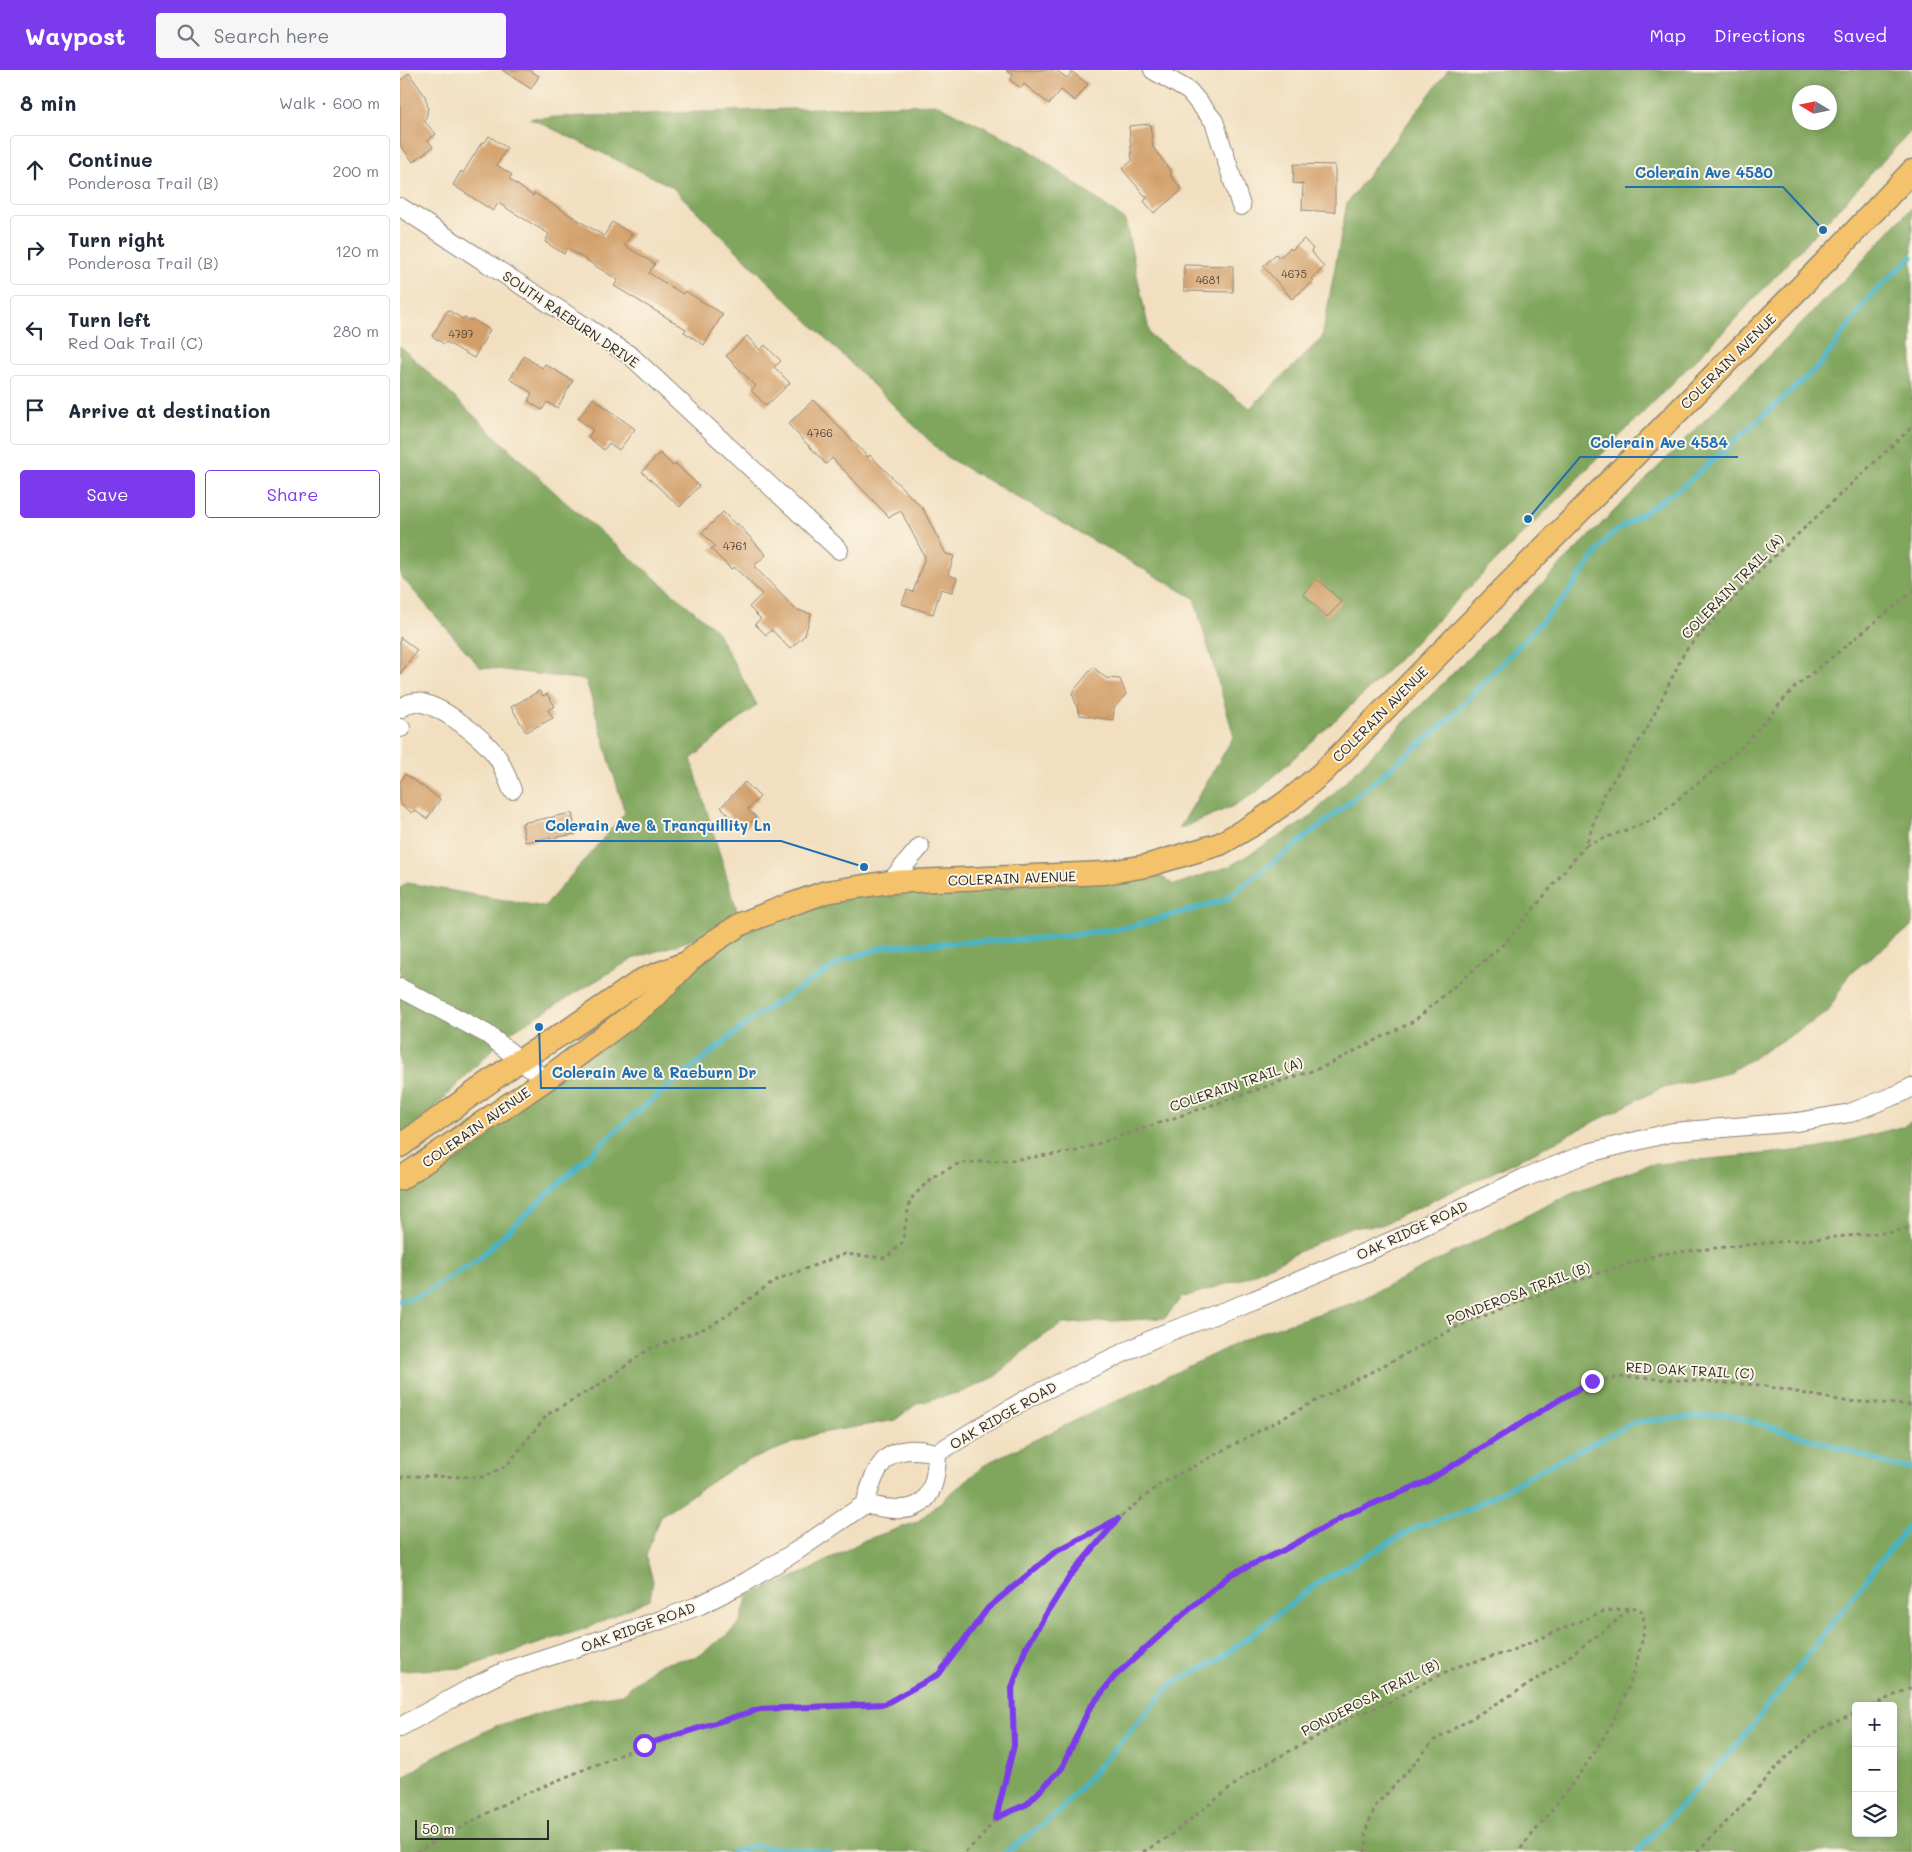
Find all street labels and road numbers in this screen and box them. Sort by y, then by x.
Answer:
street label: SOUTH RAEBURN DRIVE [499,266,643,372]
street label: COLERAIN AVENUE [1676,309,1780,413]
street label: COLERAIN TRAIL (A) [1677,529,1788,643]
street label: COLERAIN AVENUE [1328,662,1432,766]
street label: COLERAIN AVENUE [948,866,1076,890]
street label: COLERAIN TRAIL (A) [1167,1052,1305,1116]
street label: COLERAIN AVENUE [418,1082,534,1172]
street label: OAK RIDGE ROAD [1353,1196,1471,1264]
street label: PONDEROSA TRAIL (B) [1443,1257,1593,1329]
street label: RED OAK TRAIL (C) [1625,1357,1755,1383]
street label: OAK RIDGE ROAD [946,1377,1060,1453]
street label: OAK RIDGE ROAD [578,1597,698,1657]
street label: PONDEROSA TRAIL (B) [1298,1654,1442,1740]

